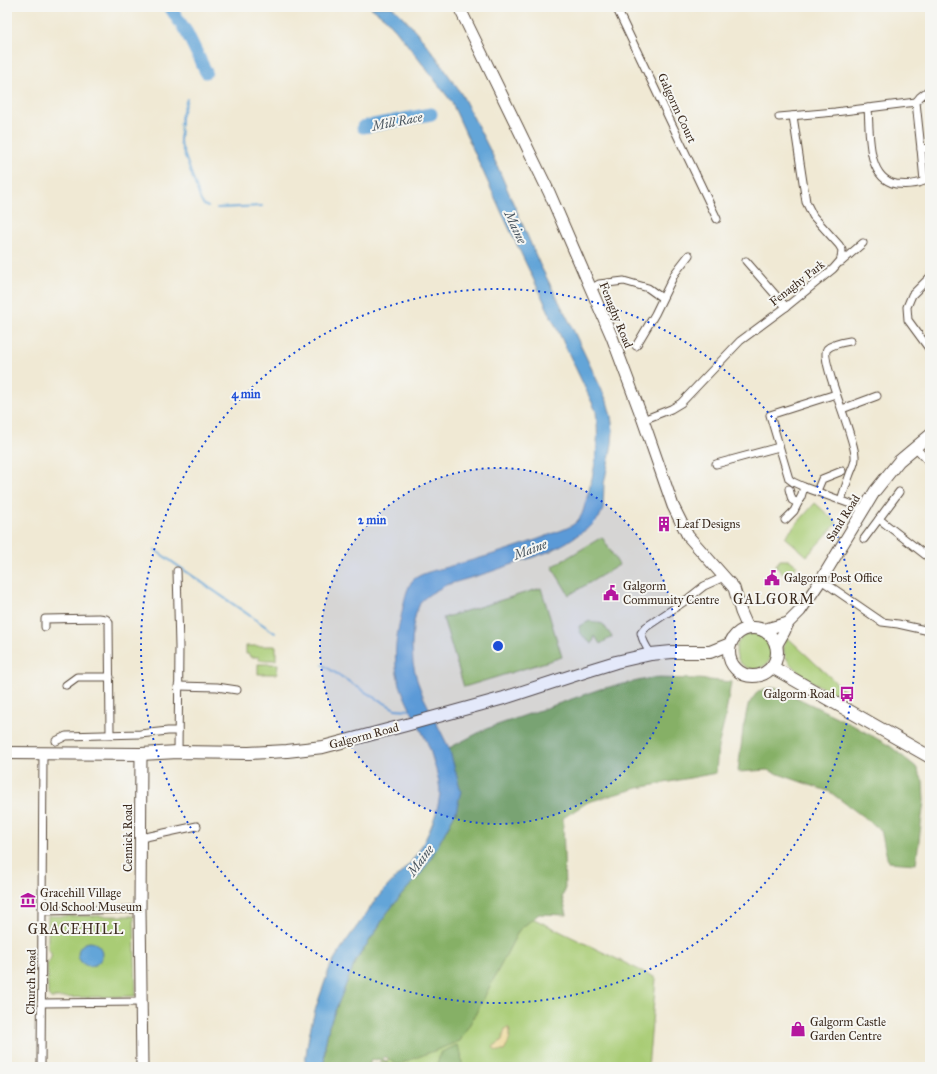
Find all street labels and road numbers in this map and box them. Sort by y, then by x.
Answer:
street label: Galgorm Court [654,71,700,146]
street label: Fenaghy Park [767,257,828,310]
street label: Fenaghy Road [595,280,636,350]
street label: Sand Road [823,492,863,544]
street label: Galgorm Road [328,720,401,753]
street label: Cennick Road [121,804,135,872]
street label: Church Road [23,949,39,1015]

